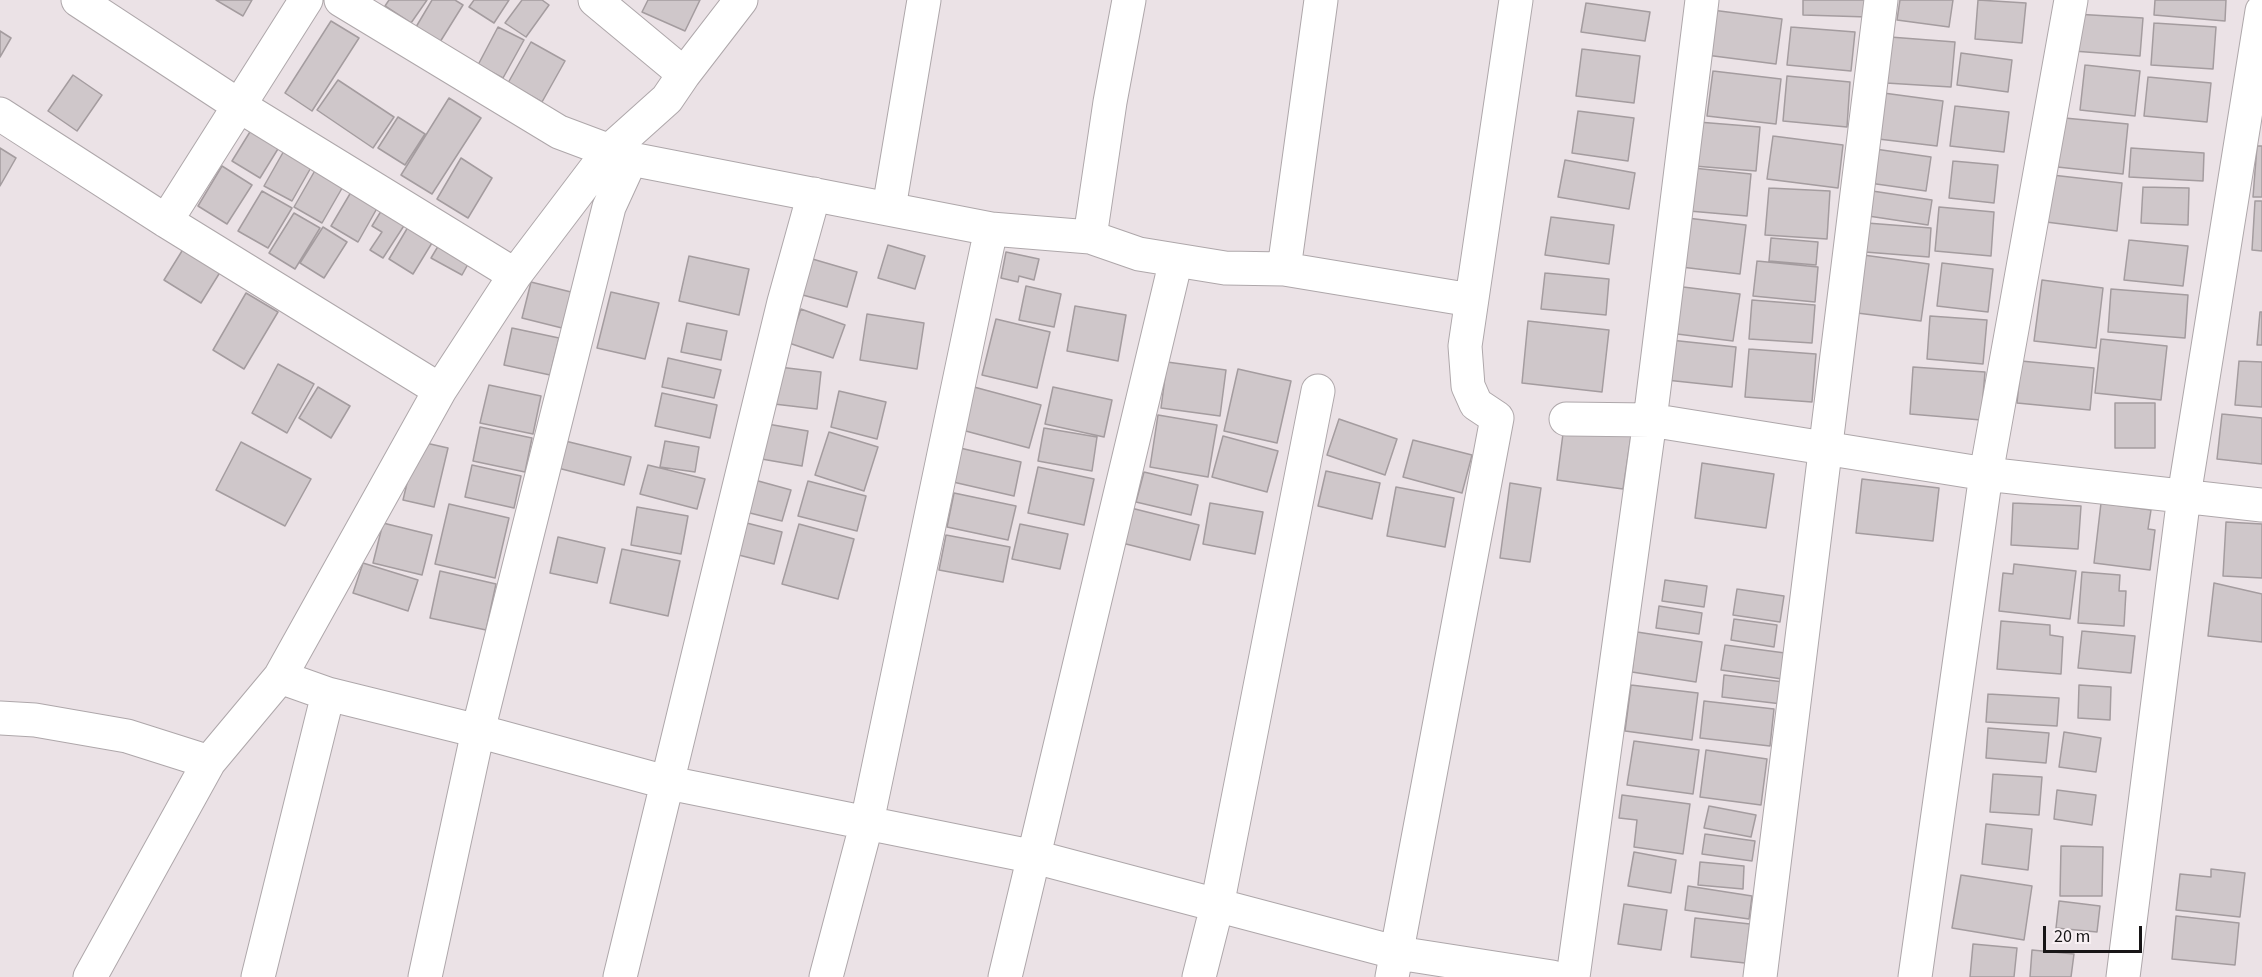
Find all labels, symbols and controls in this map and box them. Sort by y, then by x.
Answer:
scale bar [2046,914,2145,952]
text: 20 m [2054,924,2090,949]

